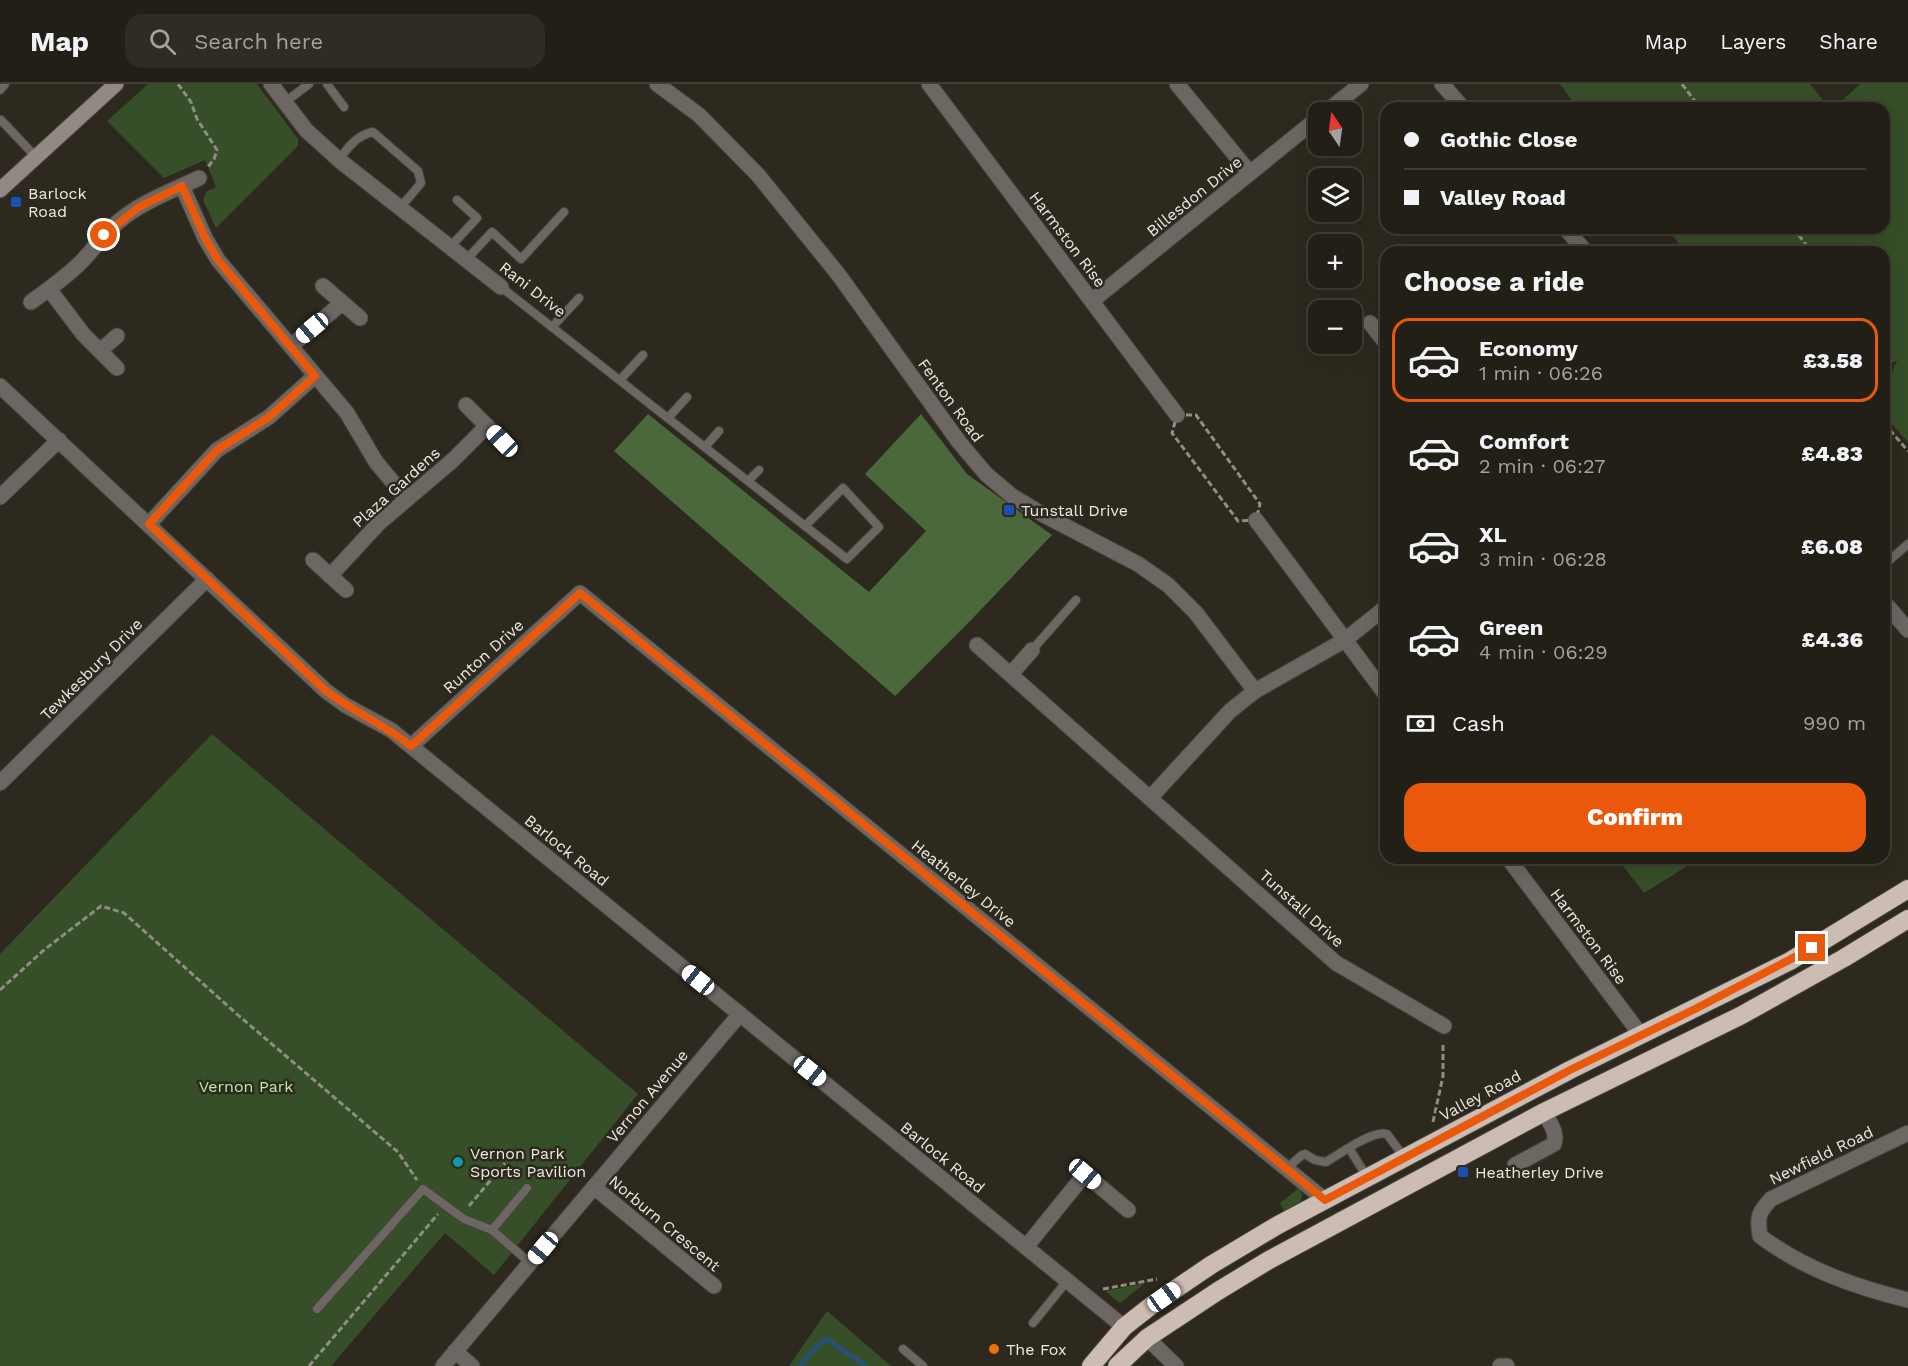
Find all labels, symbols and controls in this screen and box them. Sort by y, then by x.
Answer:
search box [125,14,545,68]
text: Map [30,25,89,58]
icon: search [146,25,179,58]
text: Search here [194,29,323,54]
text: Map [1644,29,1687,54]
text: Layers [1720,29,1786,54]
text: Share [1819,29,1878,54]
north arrow [1308,102,1362,156]
map controls [1308,102,1362,354]
text: Gothic Close [1440,127,1577,152]
street label: Billesdon Drive [1143,152,1246,241]
button: layers [1308,168,1362,222]
place label: Barlock Road [28,184,87,221]
text: Valley Road [1440,185,1566,210]
street label: Harmston Rise [1025,188,1110,291]
marker: Barlock Road [9,195,23,209]
route start [90,221,117,248]
button: + [1308,234,1362,288]
street label: Rani Drive [496,258,570,321]
text: Choose a ride [1404,266,1584,298]
button: − [1308,300,1362,354]
car [292,310,332,346]
icon: car [1407,333,1461,387]
text: Economy [1479,336,1578,361]
text: £3.58 [1803,348,1863,373]
street label: Fenton Road [914,355,987,446]
text: 1 min · 06:26 [1479,361,1603,385]
car [483,422,521,460]
icon: car [1407,426,1461,480]
text: Comfort [1479,429,1569,454]
text: £4.83 [1801,441,1863,466]
street label: Plaza Gardens [349,443,444,532]
text: 2 min · 06:27 [1479,454,1605,478]
place label: Tunstall Drive [1021,501,1128,520]
marker: Tunstall Drive [1002,503,1016,517]
icon: car [1407,519,1461,573]
text: XL [1479,522,1507,547]
text: £6.08 [1801,534,1863,559]
text: 3 min · 06:28 [1479,547,1607,571]
icon: car [1407,612,1461,666]
street label: Tewkesbury Drive [36,614,146,724]
street label: Runton Drive [439,615,527,697]
text: Green [1479,615,1543,640]
text: £4.36 [1802,627,1863,652]
text: 4 min · 06:29 [1479,640,1607,664]
icon: cash [1404,707,1437,740]
text: Cash [1452,711,1505,736]
text: 990 m [1803,711,1866,735]
button: Confirm [1404,783,1866,852]
street label: Barlock Road [521,811,613,890]
street label: Heatherley Drive [908,835,1020,931]
street label: Tunstall Drive [1256,865,1348,951]
street label: Harmston Rise [1546,885,1631,988]
route end [1798,934,1825,961]
car [678,962,718,998]
street label: Vernon Avenue [603,1046,692,1147]
car [790,1053,830,1089]
street label: Valley Road [1436,1066,1524,1125]
park label: Vernon Park [199,1077,293,1096]
street label: Barlock Road [897,1118,989,1197]
street label: Newfield Road [1766,1122,1876,1189]
place label: Vernon Park Sports Pavilion [470,1144,586,1181]
marker: Vernon Park Sports Pavilion [451,1155,465,1169]
car [1065,1156,1105,1192]
place label: Heatherley Drive [1475,1163,1604,1182]
marker: Heatherley Drive [1456,1165,1470,1179]
street label: Norburn Crescent [605,1171,724,1276]
car [525,1228,561,1268]
car [1144,1279,1184,1315]
place label: The Fox [1006,1340,1067,1359]
marker: The Fox [987,1342,1001,1356]

